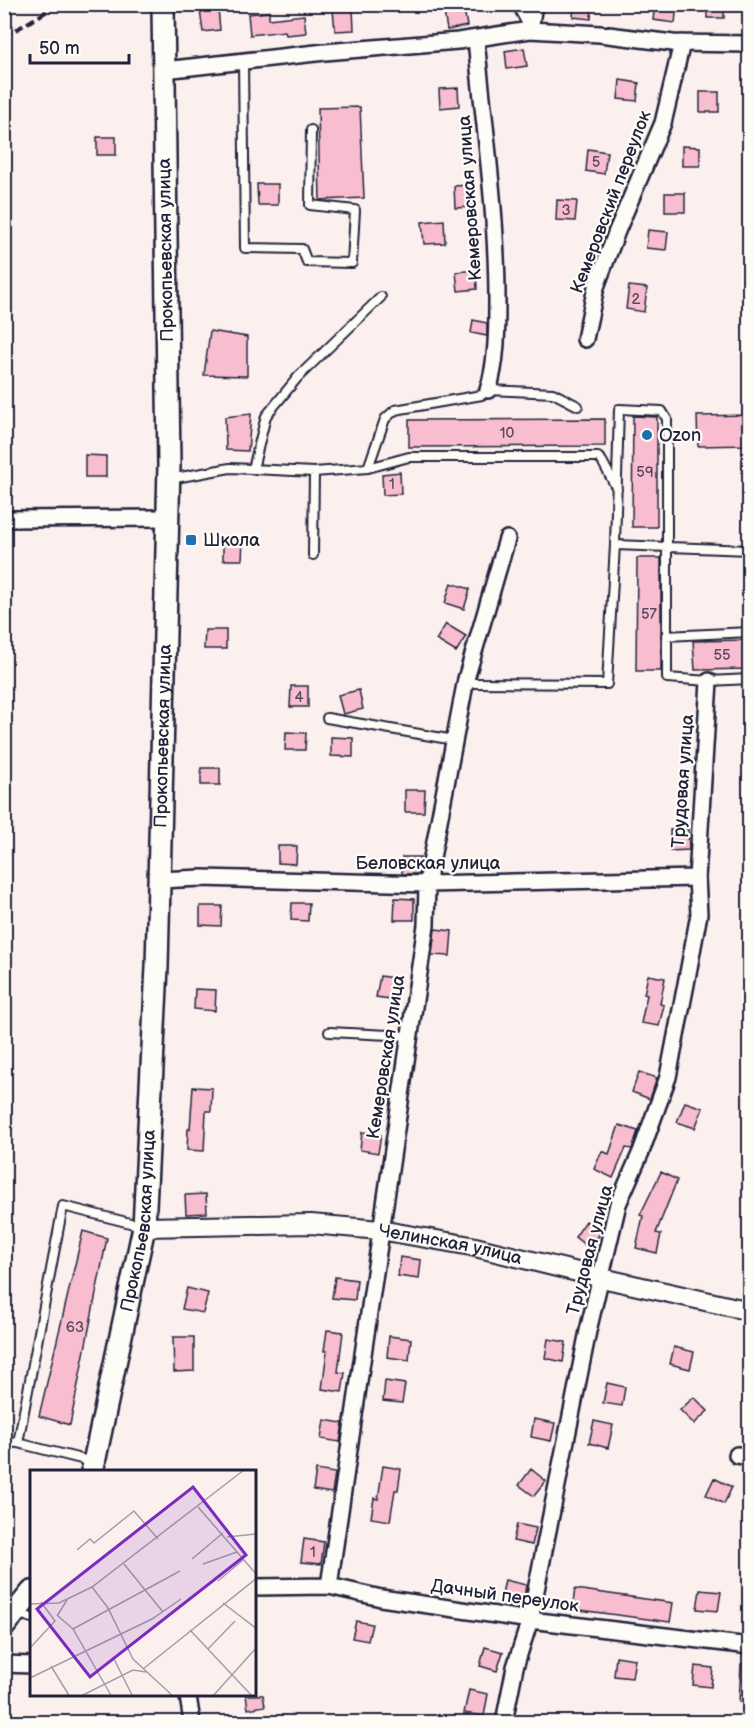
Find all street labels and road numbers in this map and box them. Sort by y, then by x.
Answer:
street label: Кемеровский переулок [566,107,656,296]
street label: Кемеровская улица [454,114,486,281]
street label: Прокопьевская улица [154,158,178,342]
street label: Прокопьевская улица [150,643,175,828]
street label: Трудовая улица [668,713,698,849]
street label: Беловская улица [356,853,501,874]
street label: Кемеровская улица [363,973,409,1141]
street label: Прокопьевская улица [116,1129,159,1314]
street label: Трудовая улица [563,1182,618,1317]
street label: Челинская улица [377,1219,525,1269]
street label: Дачный переулок [430,1575,581,1617]

